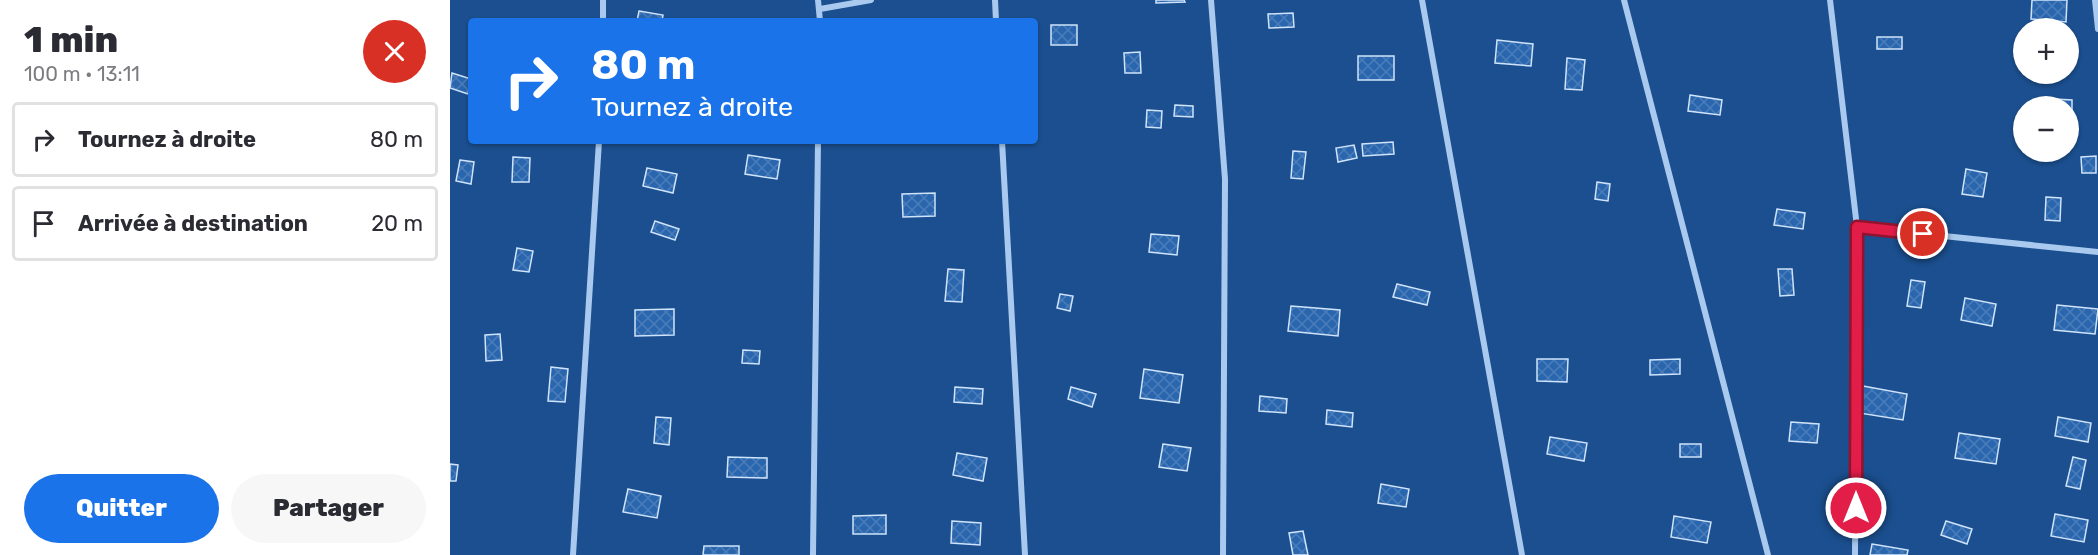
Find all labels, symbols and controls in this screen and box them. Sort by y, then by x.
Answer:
text: 1 min [24,18,118,61]
map controls [2013,18,2079,162]
button: + [2013,18,2079,84]
button: close [363,20,426,83]
text: 80 m [591,40,695,90]
icon: right [492,42,570,120]
text: 100 m · 13:11 [24,62,140,86]
text: Tournez à droite [591,91,793,123]
button: − [2013,96,2079,162]
icon: right [27,123,60,156]
text: Tournez à droite [78,126,256,153]
text: 80 m [370,126,423,153]
icon: arrive [27,207,60,240]
pin [1897,208,1948,259]
text: Arrivée à destination [78,210,308,237]
text: 20 m [371,210,423,237]
icon: arrive [1906,217,1939,250]
button: Quitter [24,474,219,543]
button: Partager [231,474,426,543]
position arrow [1824,476,1888,540]

